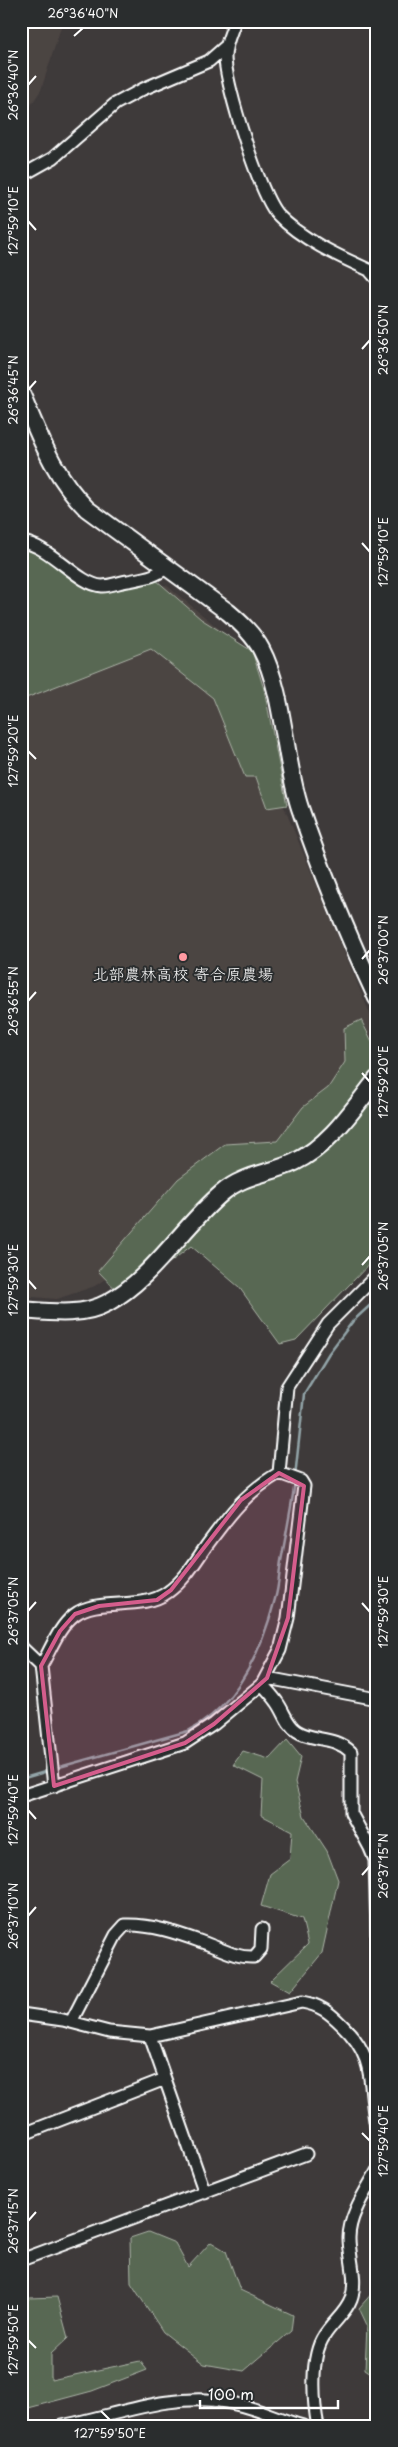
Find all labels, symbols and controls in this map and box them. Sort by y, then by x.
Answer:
text: 26°36'40"N [48,4,118,22]
text: 26°36'40"N [4,50,22,120]
text: 127°59'10"E [4,186,22,256]
text: 26°36'50"N [374,305,392,375]
text: 26°36'45"N [4,355,22,425]
text: 127°59'10"E [374,517,392,587]
text: 127°59'20"E [4,715,22,787]
text: 26°37'00"N [374,915,392,985]
marker: 北部農林高校 寄合原農場 [177,951,189,963]
place label: 北部農林高校 寄合原農場 [92,961,274,985]
text: 26°36'55"N [4,966,22,1036]
text: 127°59'20"E [374,1046,392,1118]
text: 26°37'05"N [374,1222,392,1290]
text: 127°59'30"E [4,1244,22,1316]
text: 127°59'30"E [374,1576,392,1648]
text: 26°37'05"N [4,1577,22,1645]
text: 127°59'40"E [4,1774,22,1846]
text: 26°37'15"N [374,1833,392,1899]
text: 26°37'10"N [4,1883,22,1949]
text: 127°59'40"E [374,2105,392,2177]
text: 26°37'15"N [4,2188,22,2254]
text: 127°59'50"E [4,2304,22,2376]
scale bar [200,2377,338,2409]
text: 100 m [208,2382,254,2405]
text: 127°59'50"E [74,2424,146,2442]

